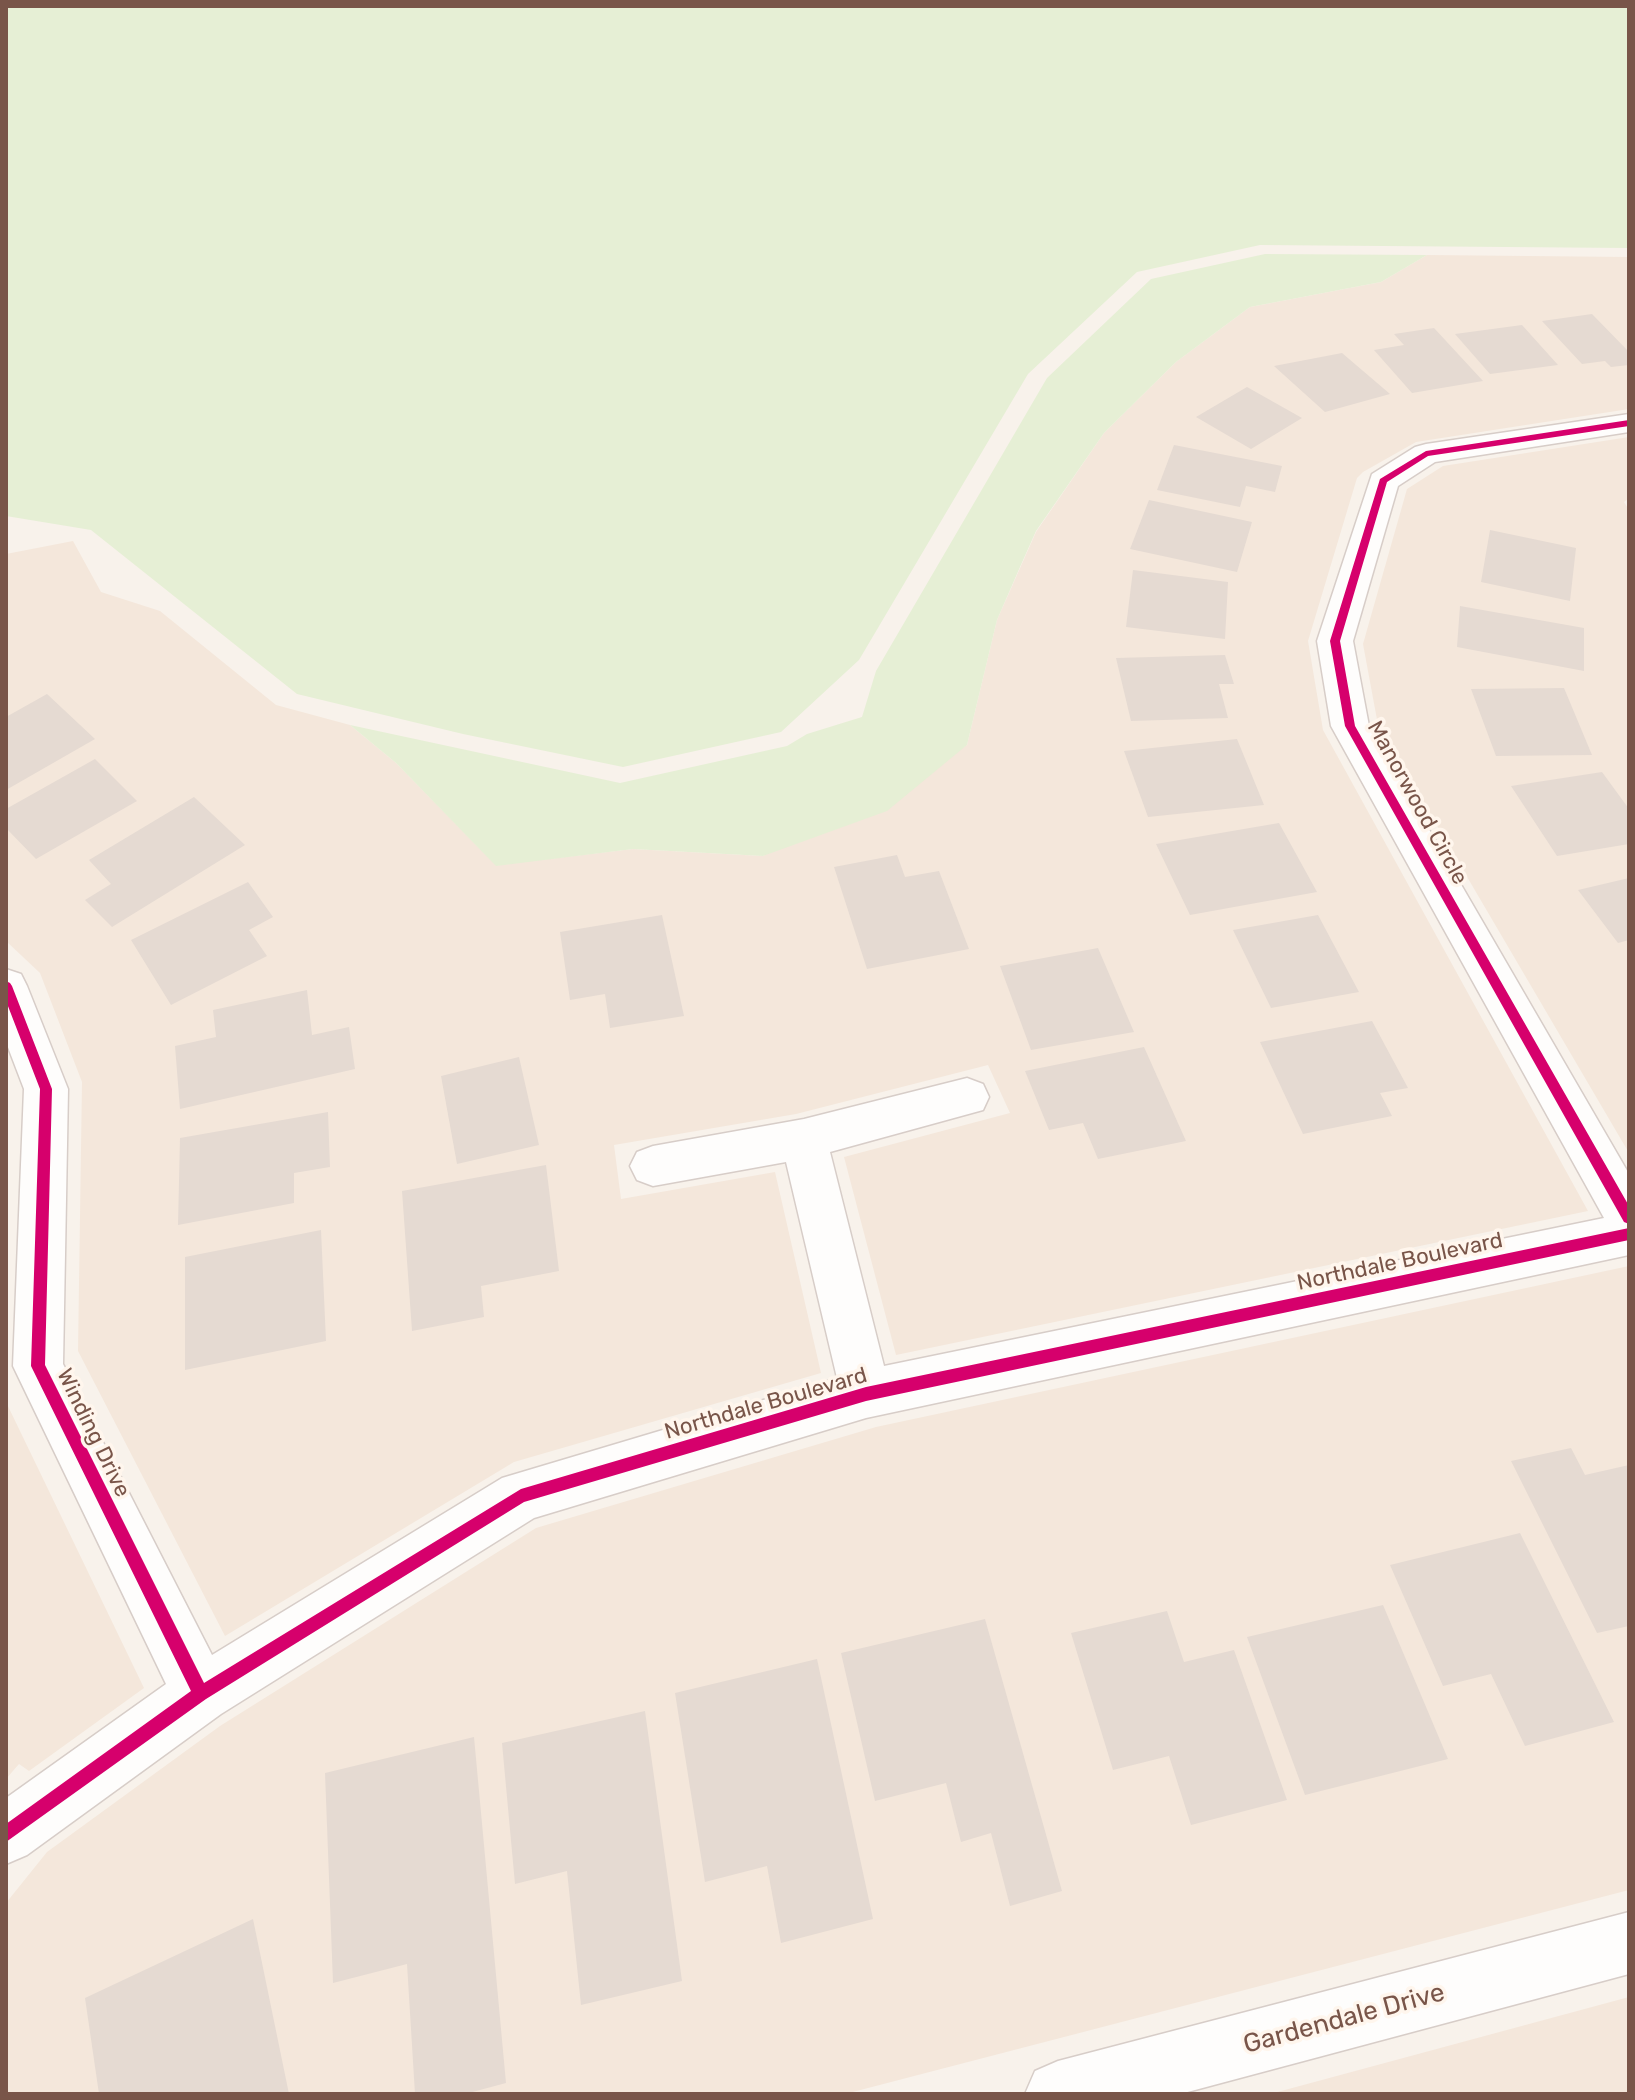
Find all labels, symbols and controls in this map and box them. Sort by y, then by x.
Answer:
street label: Manorwood Circle [1361,717,1473,889]
street label: Northdale Boulevard [1295,1227,1505,1297]
street label: Northdale Boulevard [662,1362,870,1446]
street label: Winding Drive [51,1365,135,1501]
street label: Gardendale Drive [1240,1977,1448,2061]

